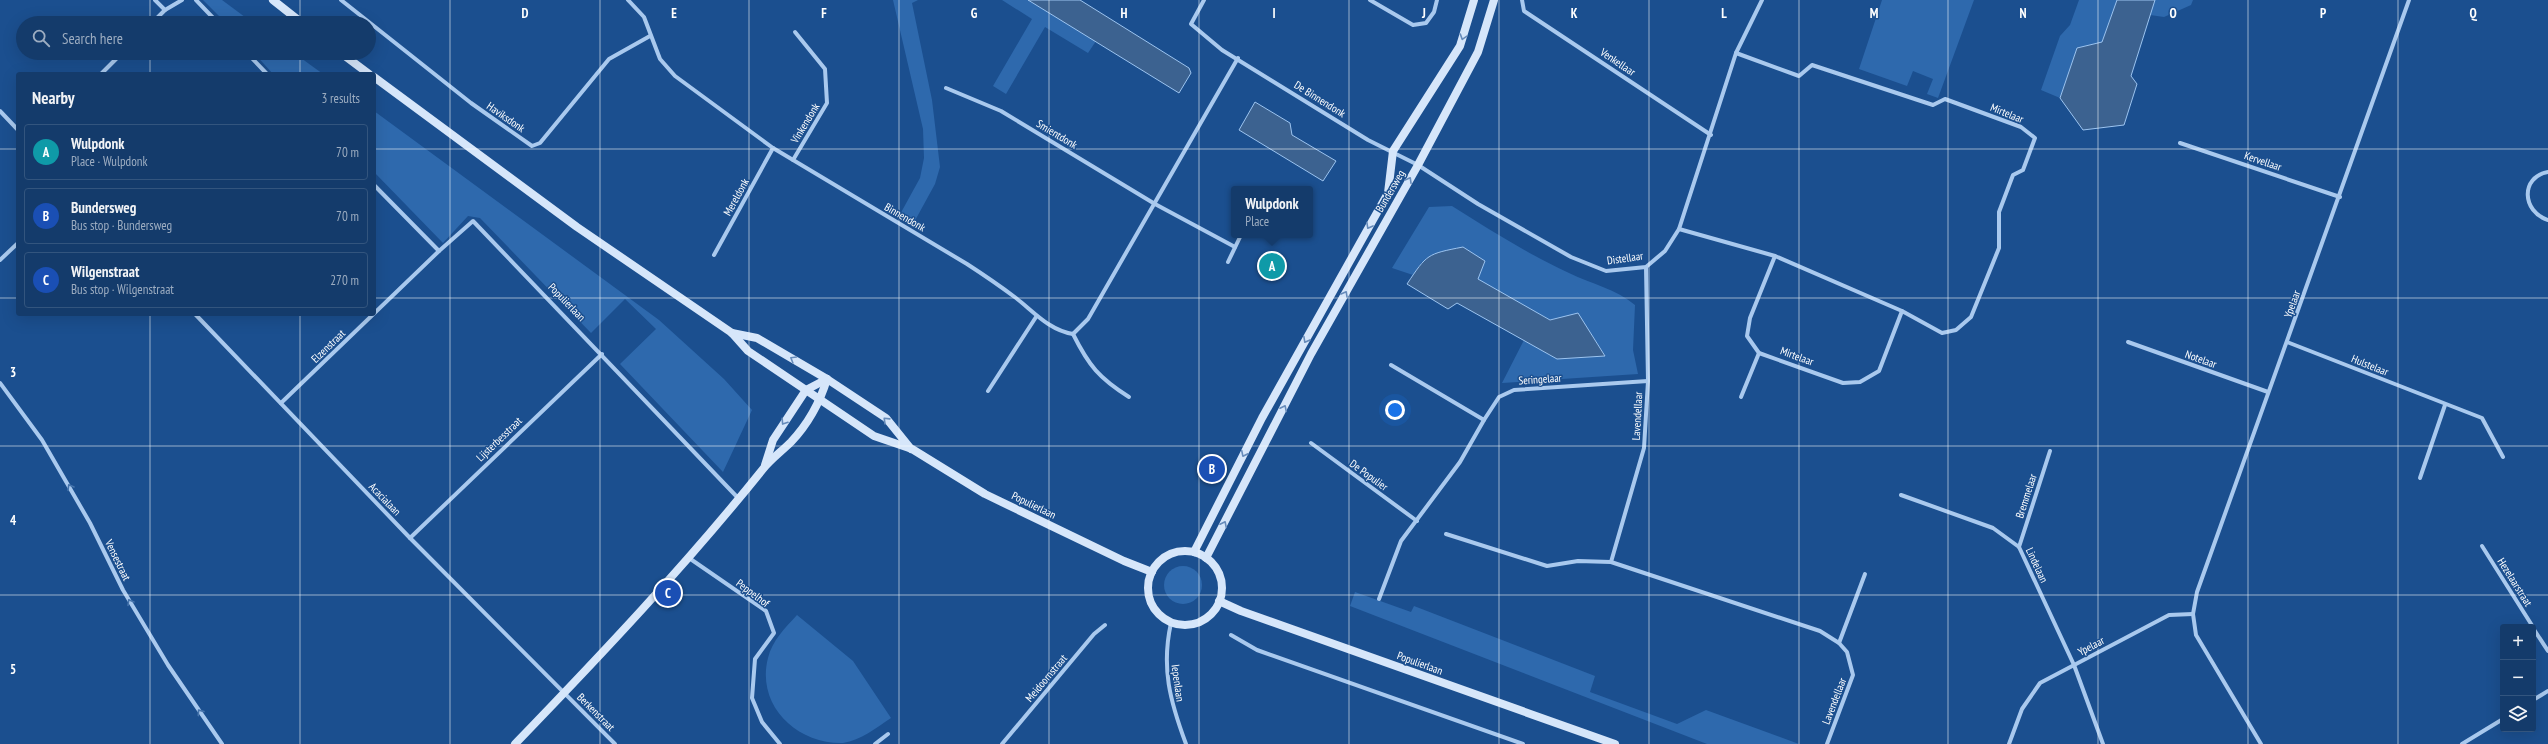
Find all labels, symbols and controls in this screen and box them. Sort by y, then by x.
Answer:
text: D [522,5,529,22]
text: E [671,5,677,22]
text: F [821,5,827,22]
text: G [971,5,978,22]
text: H [1121,5,1128,22]
text: I [1272,5,1276,22]
text: J [1421,5,1426,22]
text: K [1571,5,1578,22]
text: L [1721,5,1727,22]
text: M [1870,5,1879,22]
text: N [2019,5,2027,22]
text: O [2169,5,2177,22]
text: P [2320,5,2326,22]
text: Q [2469,5,2477,22]
search box [16,16,376,60]
icon: search [30,27,52,49]
text: Search here [62,29,123,48]
one-way arrow [1459,34,1467,41]
street label: Venkellaar [1597,45,1638,79]
street label: De Binnendonk [1292,78,1349,121]
text: Nearby [32,87,75,109]
text: 3 results [321,90,360,107]
street label: Haviksdonk [484,99,528,136]
street label: Vinkendonk [787,100,823,147]
street label: Mirtelaar [1988,100,2026,126]
street label: Smientdonk [1034,116,1081,152]
text: Wulpdonk [71,134,124,153]
text: A [43,144,49,161]
text: 70 m [336,144,359,161]
street label: Kervellaar [2243,148,2283,174]
text: Place · Wulpdonk [71,153,148,170]
street label: Bundersweg [1372,167,1408,215]
street label: Mereldonk [720,175,752,218]
one-way arrow [1404,177,1411,184]
popup [1231,186,1313,238]
text: Wulpdonk [1245,194,1299,213]
text: Bundersweg [71,198,136,217]
street label: Binnendonk [882,200,929,235]
text: B [43,208,49,225]
text: 70 m [336,208,359,225]
text: Place [1245,213,1269,230]
text: Bus stop · Bundersweg [71,217,172,234]
one-way arrow [1367,222,1374,229]
street label: Distellaar [1606,249,1644,267]
pin: A [1259,251,1285,281]
text: Wilgenstraat [71,262,139,281]
text: C [43,272,49,289]
text: 270 m [330,272,359,289]
street label: Populierlaan [545,280,589,324]
text: Bus stop · Wilgenstraat [71,281,174,298]
street label: Ypelaar [2281,288,2303,320]
one-way arrow [1340,290,1348,298]
street label: Elzenstraat [308,326,348,366]
one-way arrow [1303,336,1310,343]
street label: Mirtelaar [1778,344,1816,368]
street label: Notelaar [2183,347,2219,371]
street label: Hulstelaar [2349,351,2391,379]
one-way arrow [790,356,797,363]
text: 3 [10,364,16,381]
street label: Seringelaar [1518,371,1562,387]
street label: Lavendellaar [1629,391,1645,441]
your location [1385,400,1405,420]
one-way arrow [1279,405,1287,412]
street label: Lijsterbesstraat [473,414,525,464]
one-way arrow [883,417,891,425]
one-way arrow [782,418,789,425]
one-way arrow [1241,450,1249,457]
pin: B [1199,454,1225,484]
street label: De Populier [1347,456,1391,494]
street label: Bremmelaar [2012,472,2040,520]
street label: Acacialaan [366,480,404,518]
one-way arrow [67,484,74,492]
street label: Populierlaan [1010,488,1059,522]
text: 4 [10,512,17,529]
one-way arrow [1219,520,1227,528]
street label: Vensestraat [102,536,134,583]
street label: Lindelaan [2023,545,2051,585]
street label: Hezelaarstraat [2495,555,2535,609]
street label: Peppelhof [734,576,773,611]
pin: C [655,578,681,608]
one-way arrow [128,599,135,606]
map controls [2500,624,2536,732]
button: + [2500,624,2536,660]
street label: Ypelaar [2075,633,2107,659]
street label: Populierlaan [1395,648,1445,678]
street label: Meidoornstraat [1022,651,1070,705]
button: − [2500,660,2536,696]
text: 5 [10,661,16,678]
street label: Iepenlaan [1168,663,1188,703]
street label: Lavendellaar [1819,676,1849,726]
street label: Berkenstraat [574,690,618,734]
button: layers [2500,696,2536,732]
one-way arrow [197,709,205,716]

